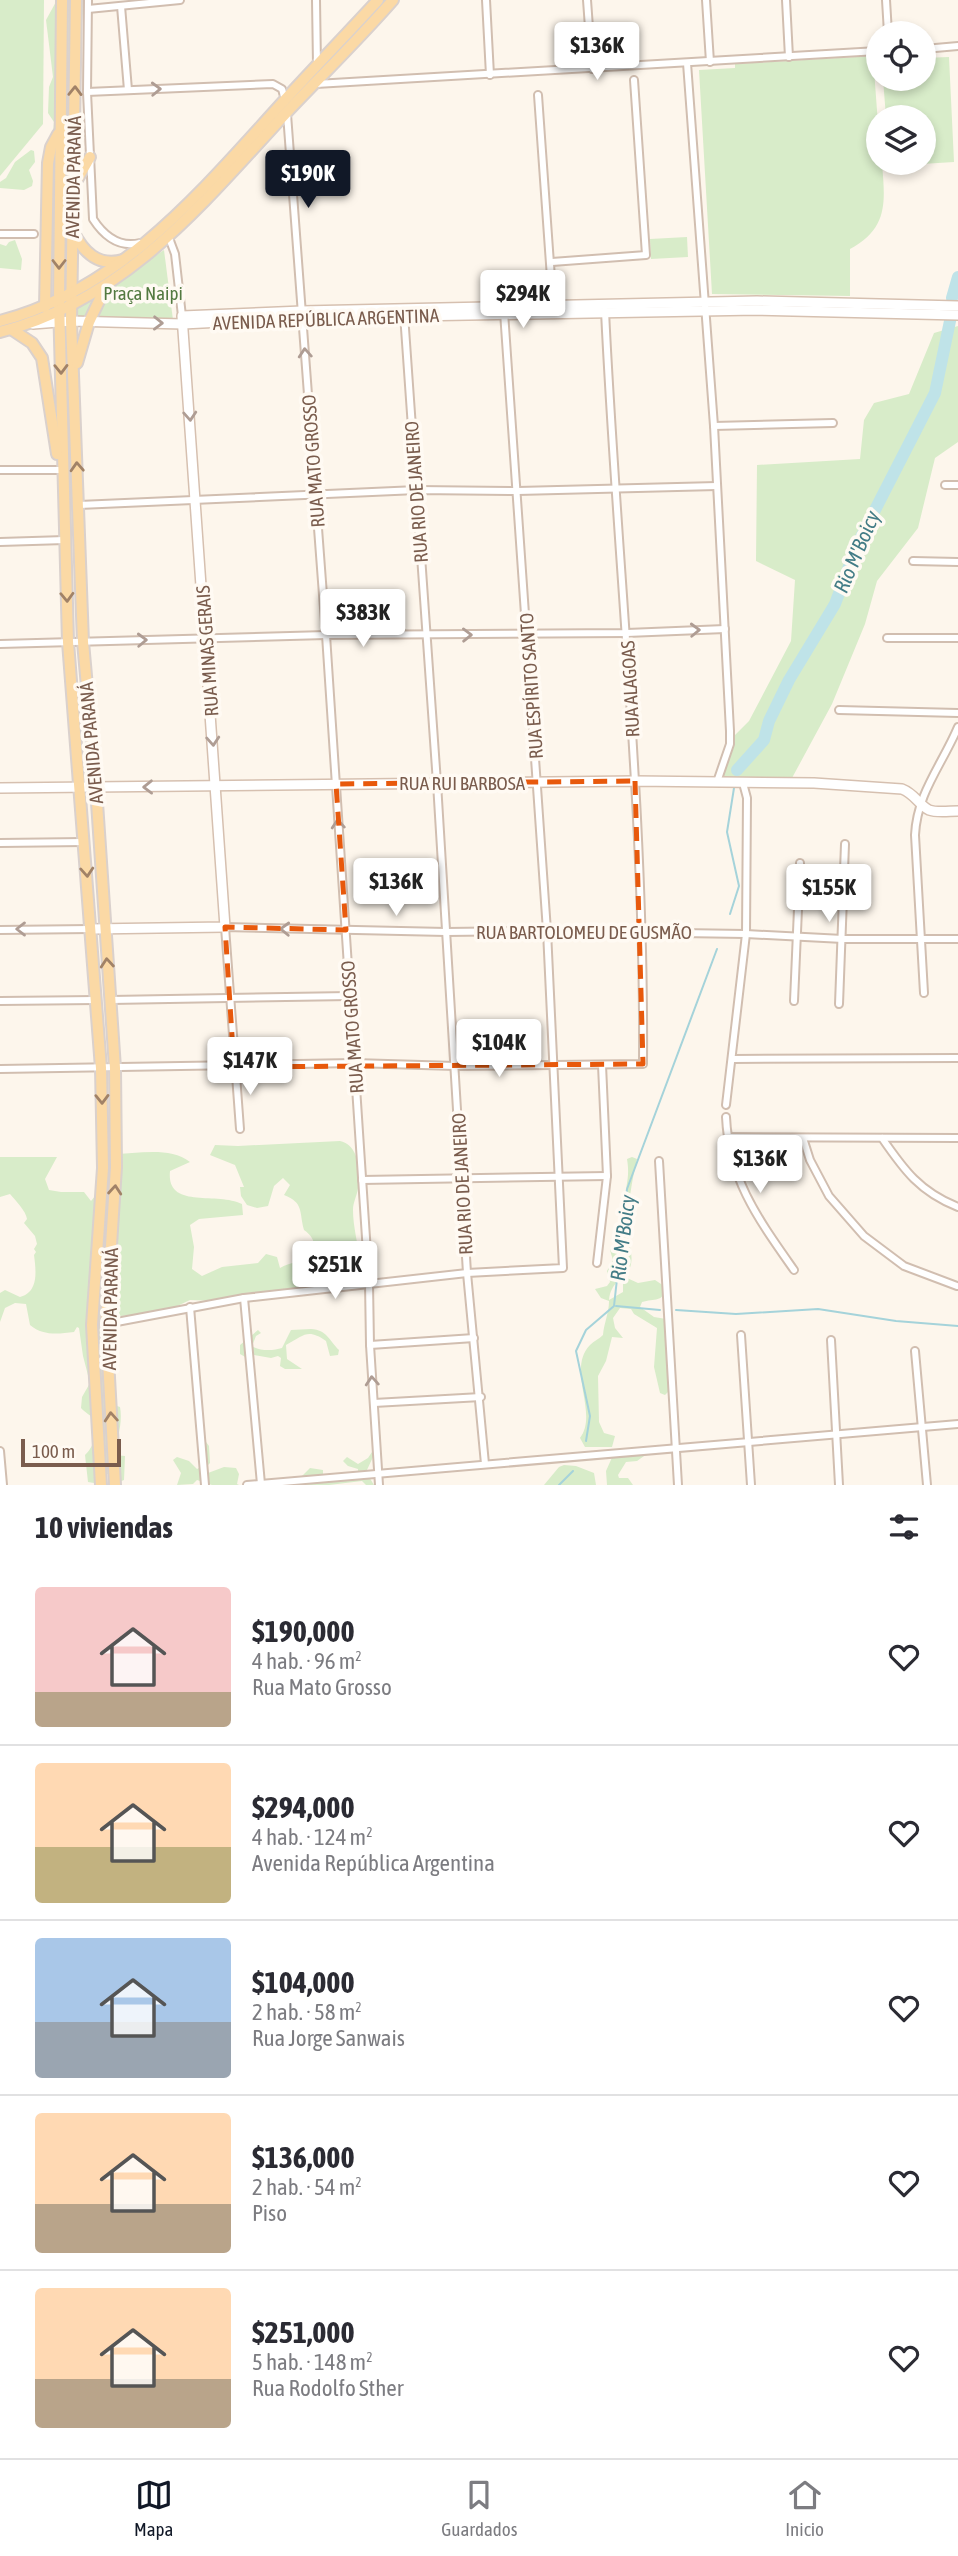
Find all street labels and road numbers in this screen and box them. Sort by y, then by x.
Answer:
street label: AVENIDA PARANÁ [61,115,85,238]
street label: AVENIDA REPÚBLICA ARGENTINA [212,304,440,334]
street label: RUA MATO GROSSO [297,394,329,528]
street label: RUA RIO DE JANEIRO [400,420,432,564]
street label: RUA MINAS GERAIS [191,585,223,717]
street label: RUA ESPÍRITO SANTO [515,612,547,760]
street label: RUA ALAGOAS [616,640,644,738]
street label: AVENIDA PARANÁ [75,681,107,805]
street label: RUA RUI BARBOSA [399,772,526,794]
street label: RUA BARTOLOMEU DE GUSMÃO [476,921,692,943]
street label: RUA MATO GROSSO [336,960,368,1094]
street label: RUA RIO DE JANEIRO [447,1113,477,1255]
street label: AVENIDA PARANÁ [98,1247,122,1370]

